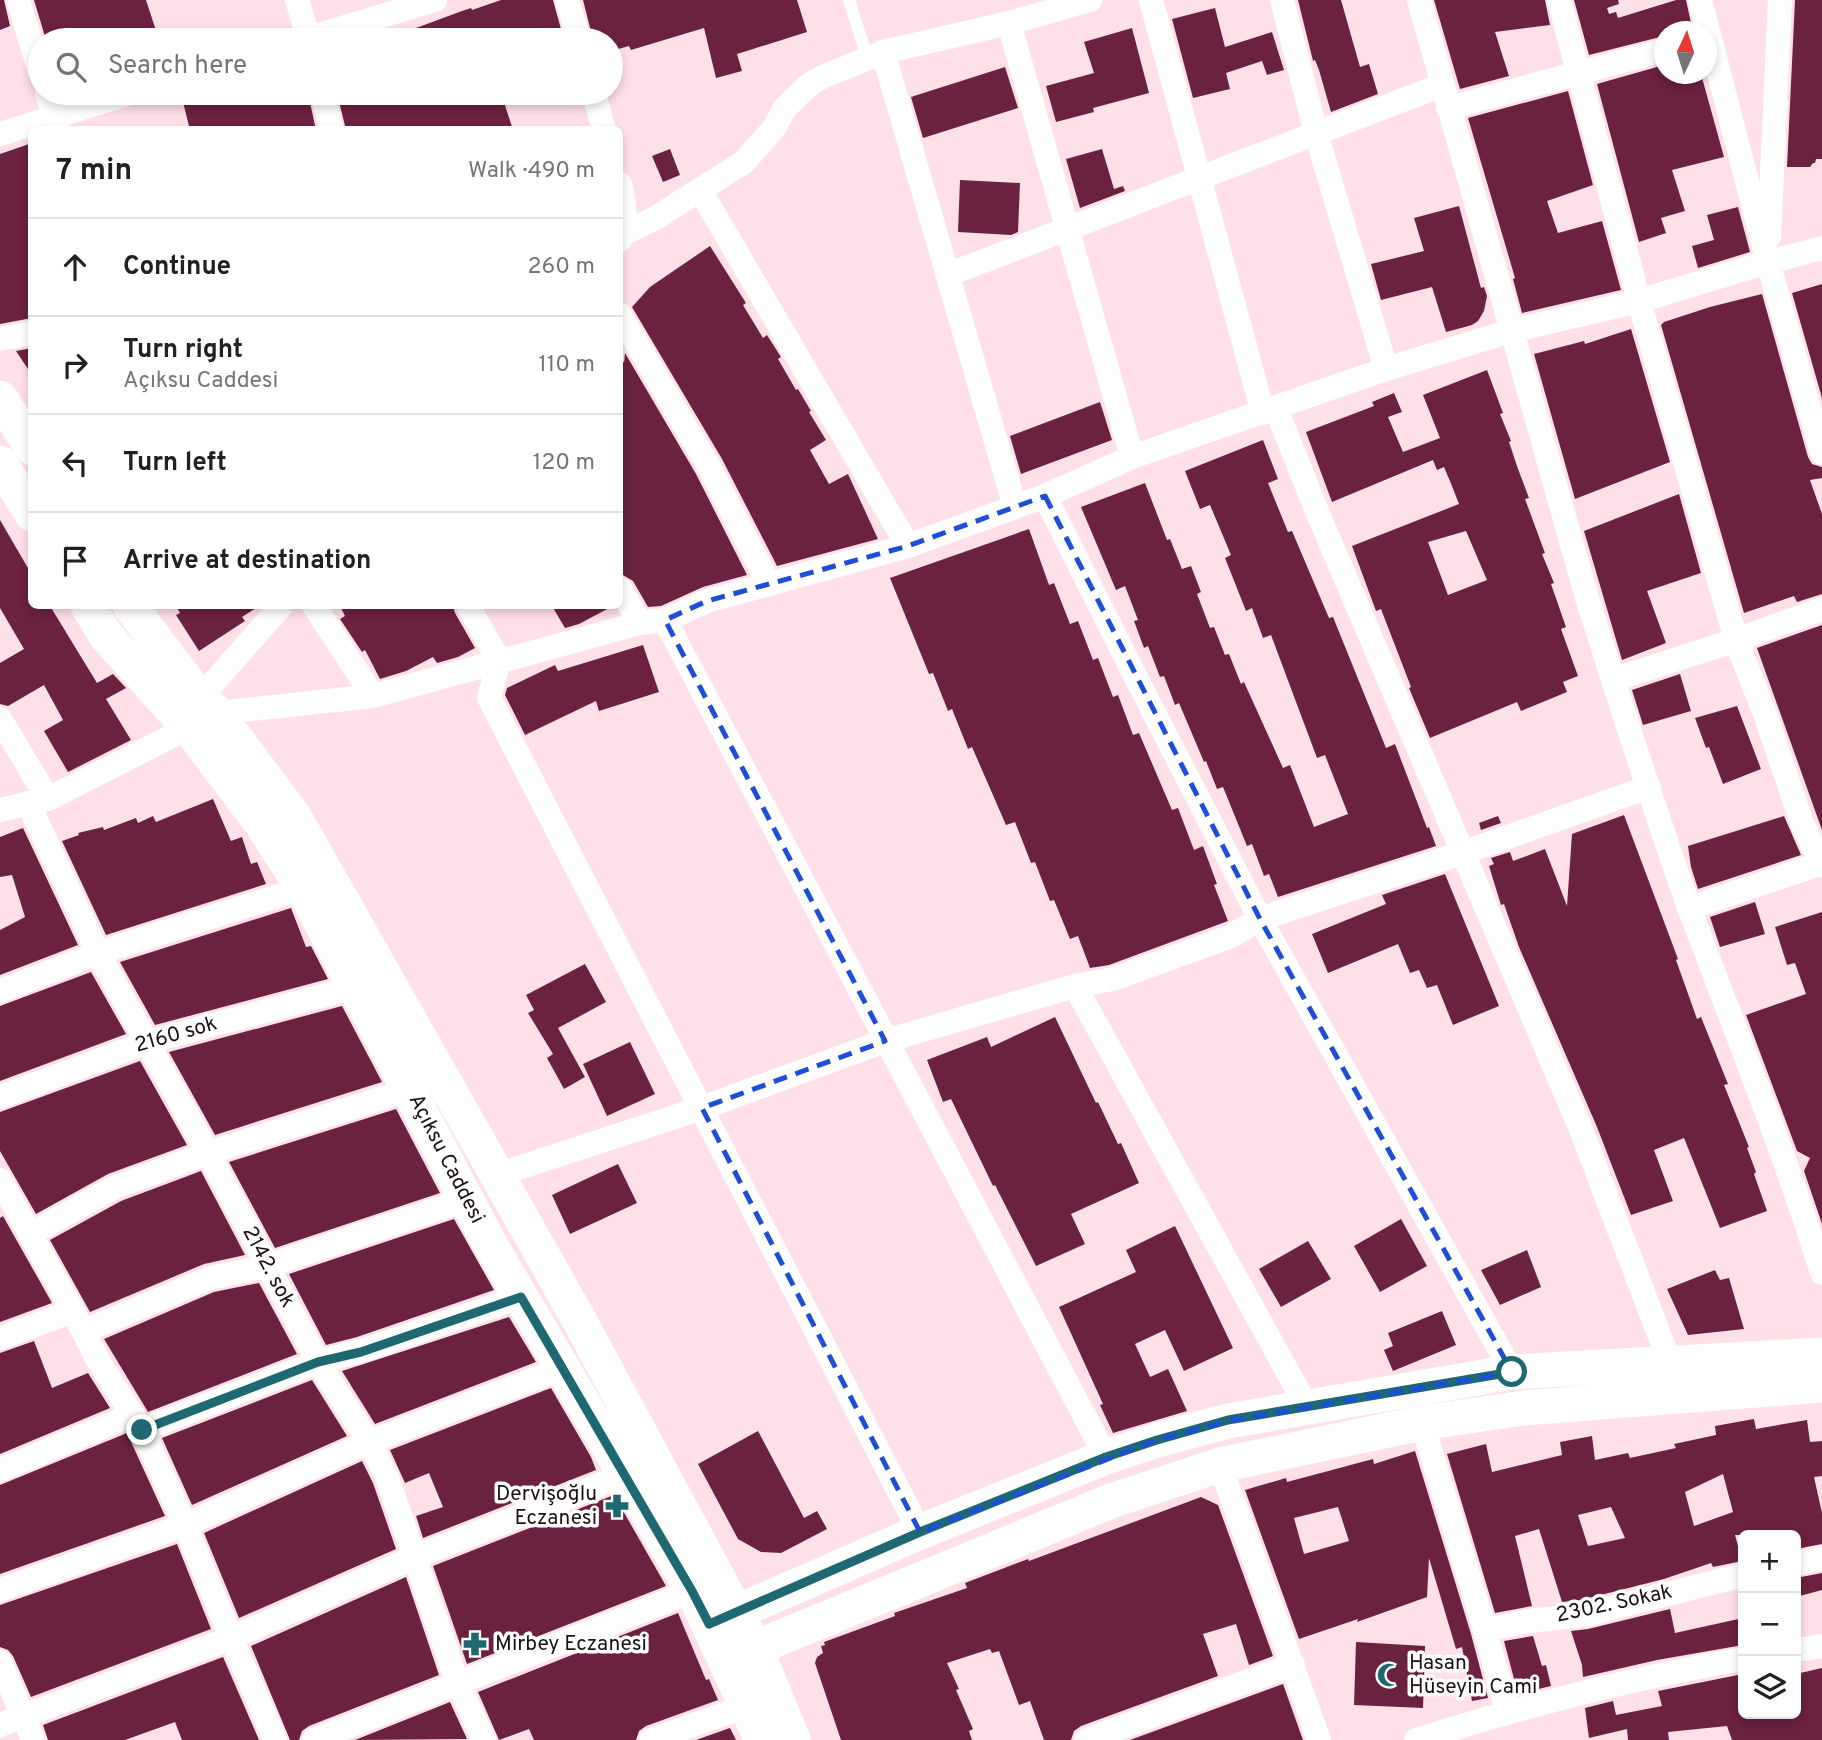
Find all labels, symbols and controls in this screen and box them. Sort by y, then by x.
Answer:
north arrow [1654,21,1717,84]
search box [28,28,623,105]
icon: search [52,48,90,86]
text: Search here [108,50,247,83]
text: 7 min [56,153,132,190]
text: Walk · 490 m [468,157,595,186]
icon: ahead [56,248,94,286]
text: Continue [123,251,231,284]
text: 260 m [528,253,595,282]
text: Turn right [123,334,243,367]
icon: right [56,346,94,384]
text: 110 m [538,351,595,380]
text: Açıksu Caddesi [123,367,278,396]
icon: left [56,444,94,482]
text: Turn left [123,447,227,480]
text: 120 m [533,449,595,478]
icon: arrive [56,542,94,580]
text: Arrive at destination [123,545,371,578]
street label: 2160 sok [132,1010,220,1060]
street label: Açıksu Caddesi [402,1090,490,1228]
street label: 2142. sok [235,1222,301,1312]
route start [1496,1356,1527,1387]
route end [126,1414,157,1445]
place label: Dervişoğlu Eczanesi [496,1481,597,1532]
pharmacy icon: Dervişoğlu Eczanesi [603,1492,631,1520]
map controls [1738,1530,1801,1719]
button: + [1738,1530,1801,1593]
street label: 2302. Sokak [1553,1579,1675,1629]
button: − [1738,1593,1801,1656]
pharmacy icon: Mirbey Eczanesi [461,1630,489,1658]
place label: Mirbey Eczanesi [495,1631,647,1658]
place label: Hasan Hüseyin Cami [1409,1650,1537,1701]
button: layers [1738,1656,1801,1719]
mosque icon: Hasan Hüseyin Cami [1375,1661,1403,1689]

